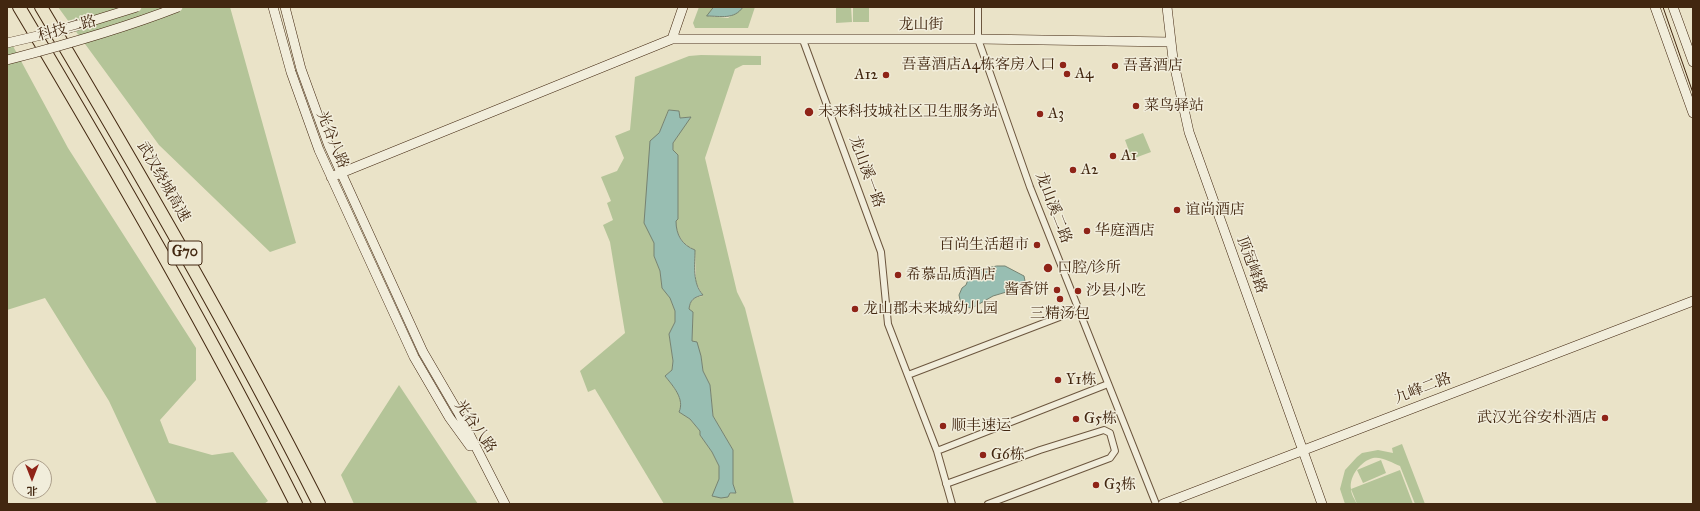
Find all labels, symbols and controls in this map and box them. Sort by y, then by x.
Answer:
street label: 科技二路 [36,13,98,45]
street label: 龙山街 [899,16,943,34]
place label: 吾喜酒店A4栋客房入口 [902,56,1055,74]
place label: 吾喜酒店 [1123,57,1183,75]
marker: 吾喜酒店A4栋客房入口 [1058,60,1068,70]
marker: 吾喜酒店 [1110,61,1120,71]
place label: A4 [1075,65,1093,83]
place label: A12 [855,66,878,84]
marker: A4 [1062,69,1072,79]
marker: A12 [881,70,891,80]
place label: 菜鸟驿站 [1144,97,1204,115]
marker: 菜鸟驿站 [1131,101,1141,111]
place label: 未来科技城社区卫生服务站 [818,103,998,121]
place label: A3 [1048,105,1064,123]
marker: 未来科技城社区卫生服务站 [803,106,815,118]
street label: 光谷八路 [312,109,352,171]
marker: A3 [1035,109,1045,119]
street label: 龙山溪一路 [845,134,887,210]
street label: 武汉绕城高速 [133,139,193,225]
place label: A1 [1121,147,1137,165]
marker: A1 [1108,151,1118,161]
place label: A2 [1081,161,1098,179]
marker: A2 [1068,165,1078,175]
street label: 龙山溪二路 [1031,170,1075,246]
place label: 谊尚酒店 [1185,201,1245,219]
marker: 谊尚酒店 [1172,205,1182,215]
place label: 华庭酒店 [1095,222,1155,240]
marker: 华庭酒店 [1082,226,1092,236]
street label: 顶冠峰路 [1232,234,1270,296]
place label: 百尚生活超市 [939,236,1029,254]
marker: 百尚生活超市 [1032,240,1042,250]
road number: G70 [168,241,202,265]
place label: 口腔/诊所 [1057,259,1121,277]
marker: 口腔/诊所 [1042,262,1054,274]
place label: 希慕品质酒店 [906,266,996,284]
marker: 希慕品质酒店 [893,270,903,280]
place label: 酱香饼 [1004,281,1049,299]
place label: 沙县小吃 [1086,282,1146,300]
marker: 酱香饼 [1052,285,1062,295]
marker: 沙县小吃 [1073,286,1083,296]
marker: 三精汤包 [1055,294,1065,304]
place label: 龙山郡未来城幼儿园 [863,300,998,318]
marker: 龙山郡未来城幼儿园 [850,304,860,314]
place label: 三精汤包 [1030,305,1090,323]
street label: 九峰二路 [1392,370,1454,408]
place label: Y1栋 [1066,371,1096,389]
marker: Y1栋 [1053,375,1063,385]
street label: 光谷八路 [450,397,500,457]
place label: 武汉光谷安朴酒店 [1477,409,1597,427]
place label: G5栋 [1084,410,1117,428]
marker: 武汉光谷安朴酒店 [1600,413,1610,423]
marker: G5栋 [1071,414,1081,424]
place label: 顺丰速运 [951,417,1011,435]
marker: 顺丰速运 [938,421,948,431]
place label: G6栋 [991,446,1025,464]
marker: G6栋 [978,450,988,460]
north arrow [12,459,52,499]
place label: G3栋 [1104,476,1136,494]
marker: G3栋 [1091,480,1101,490]
text: 北 [27,484,38,497]

